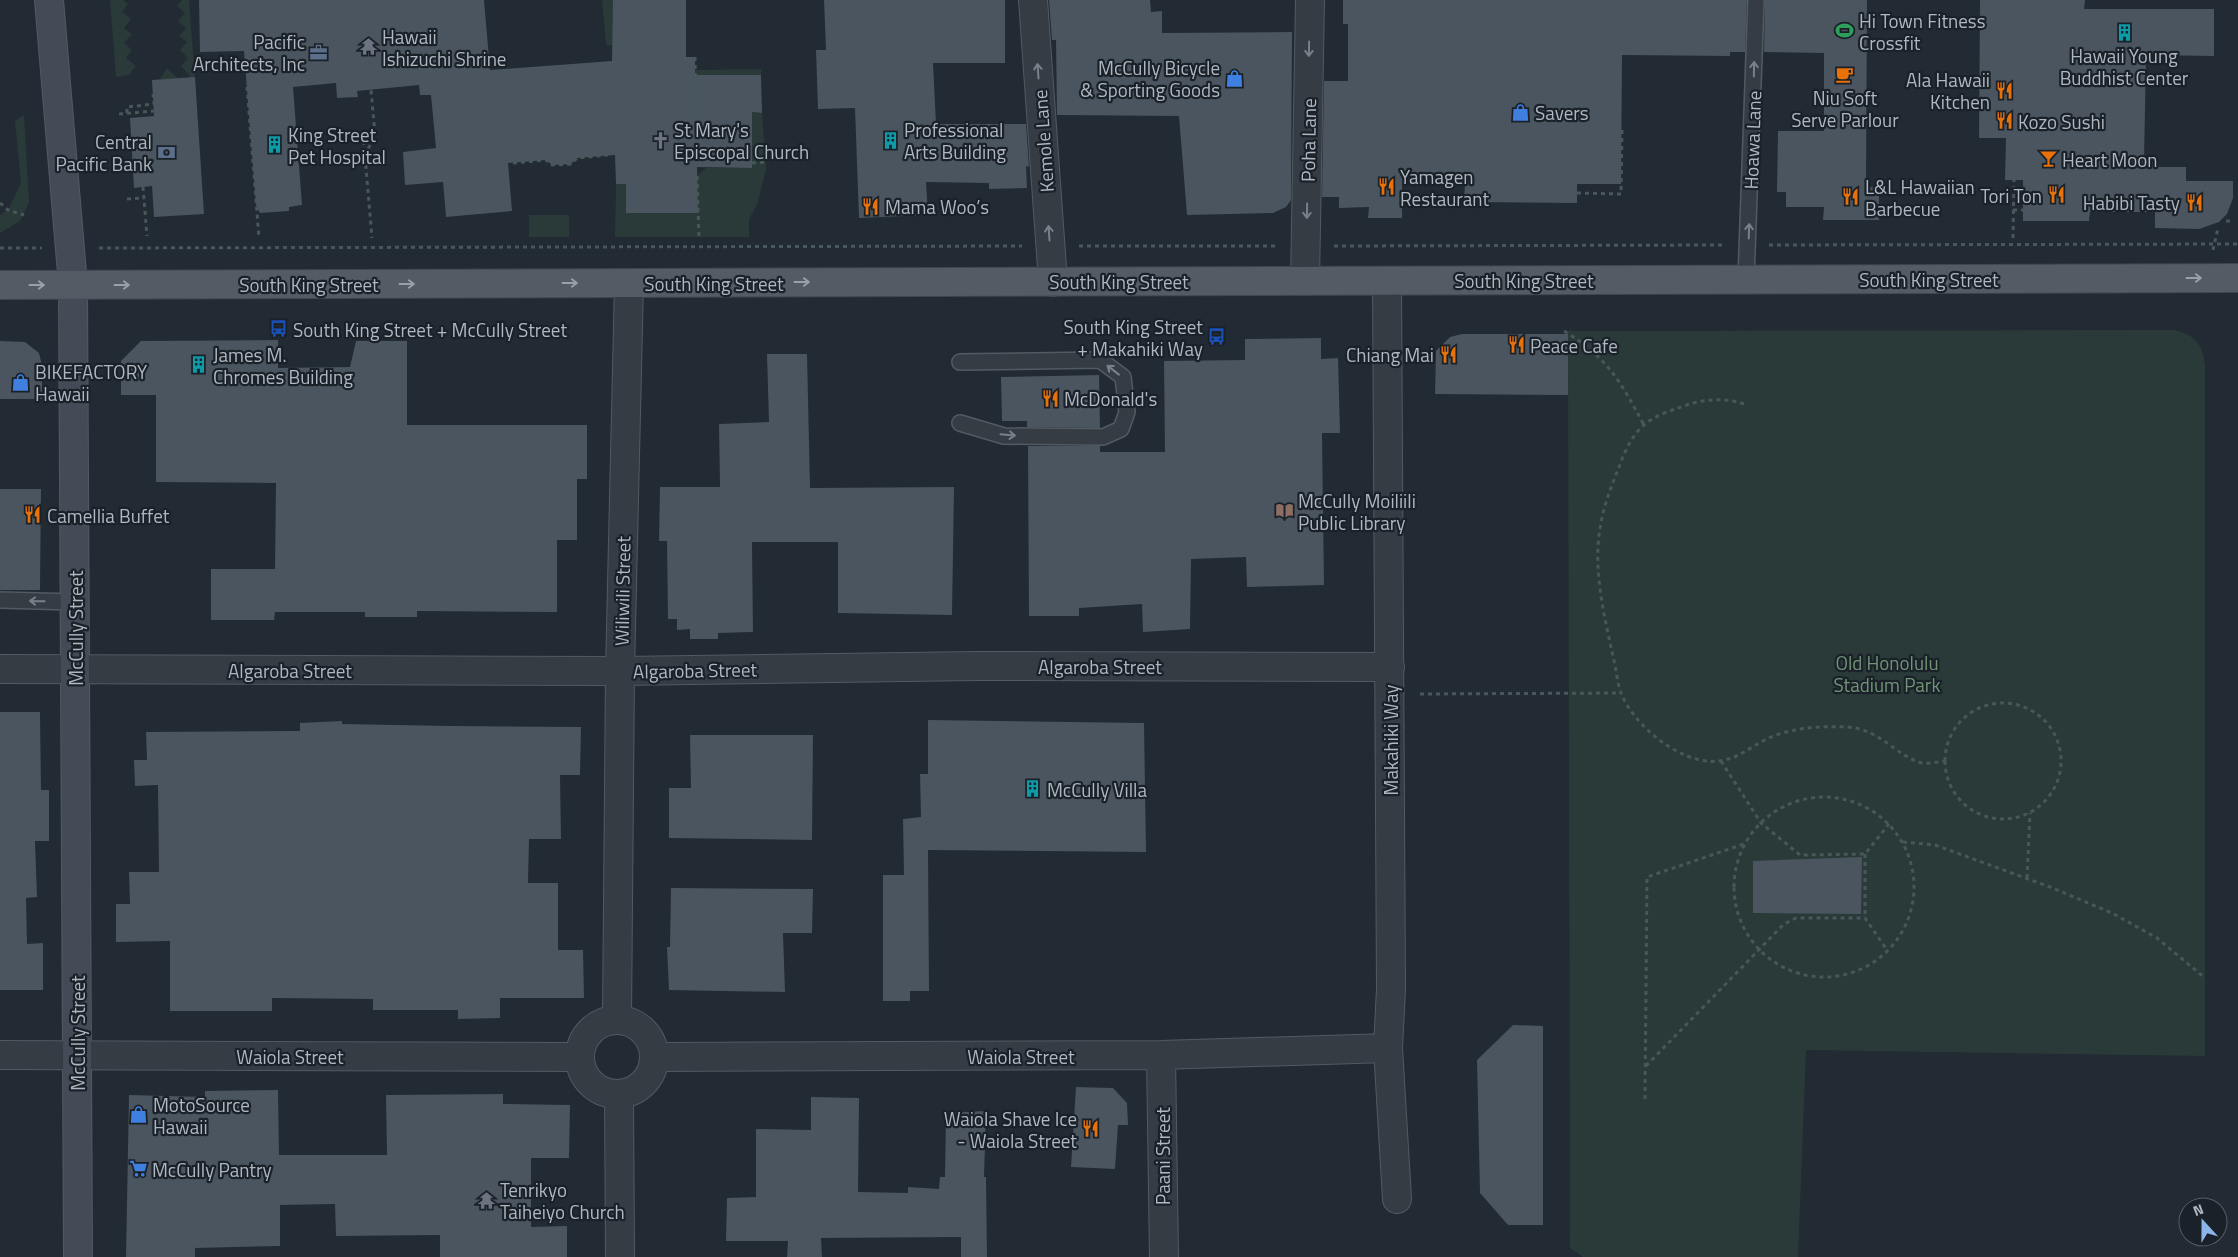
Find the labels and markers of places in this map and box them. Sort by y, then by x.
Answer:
place label: Hi Town Fitness Crossfit [1859,6,1986,57]
sports icon: Hi Town Fitness Crossfit [1835,21,1855,41]
place label: Hawaii Ishizuchi Shrine [382,22,506,73]
building icon: Hawaii Young Buddhist Center [2114,22,2134,42]
place label: Pacific Architects, Inc [193,27,305,78]
temple icon: Hawaii Ishizuchi Shrine [358,37,378,57]
place label: Hawaii Young Buddhist Center [2060,41,2189,92]
office icon: Pacific Architects, Inc [309,42,329,62]
place label: McCully Bicycle & Sporting Goods [1080,53,1220,104]
cafe icon: Niu Soft Serve Parlour [1835,64,1855,84]
place label: Ala Hawaii Kitchen [1906,65,1990,116]
shop icon: McCully Bicycle & Sporting Goods [1224,68,1244,88]
restaurant icon: Ala Hawaii Kitchen [1994,80,2014,100]
place label: Niu Soft Serve Parlour [1791,83,1899,134]
place label: Savers [1535,98,1589,127]
shop icon: Savers [1511,102,1531,122]
place label: Kozo Sushi [2018,107,2105,136]
restaurant icon: Kozo Sushi [1994,111,2014,131]
place label: St Mary's Episcopal Church [674,115,809,166]
place label: Professional Arts Building [904,115,1006,166]
place label: King Street Pet Hospital [288,120,386,171]
place label: Central Pacific Bank [55,127,152,178]
church icon: St Mary's Episcopal Church [650,130,670,150]
building icon: Professional Arts Building [880,130,900,150]
building icon: King Street Pet Hospital [264,135,284,155]
bank icon: Central Pacific Bank [156,142,176,162]
place label: Heart Moon [2062,145,2157,174]
bar icon: Heart Moon [2038,149,2058,169]
place label: Yamagen Restaurant [1400,162,1489,213]
place label: L&L Hawaiian Barbecue [1865,172,1975,223]
restaurant icon: Yamagen Restaurant [1376,177,1396,197]
place label: Tori Ton [1980,181,2042,210]
restaurant icon: Tori Ton [2046,185,2066,205]
restaurant icon: L&L Hawaiian Barbecue [1841,187,1861,207]
place label: Habibi Tasty [2083,188,2180,217]
place label: Mama Woo’s [885,192,989,221]
restaurant icon: Habibi Tasty [2184,192,2204,212]
restaurant icon: Mama Woo’s [861,196,881,216]
place label: South King Street + Makahiki Way [1063,312,1203,363]
place label: South King Street + McCully Street [293,315,567,344]
bus stop icon: South King Street + McCully Street [269,319,289,339]
bus stop icon: South King Street + Makahiki Way [1207,327,1227,347]
place label: Peace Cafe [1530,331,1618,360]
restaurant icon: Peace Cafe [1506,335,1526,355]
place label: James M. Chromes Building [213,340,353,391]
place label: Chiang Mai [1346,340,1434,369]
restaurant icon: Chiang Mai [1438,344,1458,364]
building icon: James M. Chromes Building [189,355,209,375]
place label: BIKEFACTORY Hawaii [35,357,148,408]
shop icon: BIKEFACTORY Hawaii [11,372,31,392]
place label: McDonald's [1064,384,1157,413]
restaurant icon: McDonald's [1040,388,1060,408]
place label: McCully Moiliili Public Library [1298,486,1416,537]
place label: Camellia Buffet [47,501,170,530]
library icon: McCully Moiliili Public Library [1274,501,1294,521]
restaurant icon: Camellia Buffet [23,505,43,525]
place label: McCully Villa [1047,775,1147,804]
building icon: McCully Villa [1023,779,1043,799]
place label: MotoSource Hawaii [153,1090,250,1141]
place label: Waiola Shave Ice - Waiola Street [944,1104,1077,1155]
shop icon: MotoSource Hawaii [129,1105,149,1125]
restaurant icon: Waiola Shave Ice - Waiola Street [1081,1119,1101,1139]
place label: McCully Pantry [152,1155,272,1184]
supermarket icon: McCully Pantry [128,1159,148,1179]
place label: Tenrikyo Taiheiyo Church [500,1175,625,1226]
temple icon: Tenrikyo Taiheiyo Church [476,1190,496,1210]

